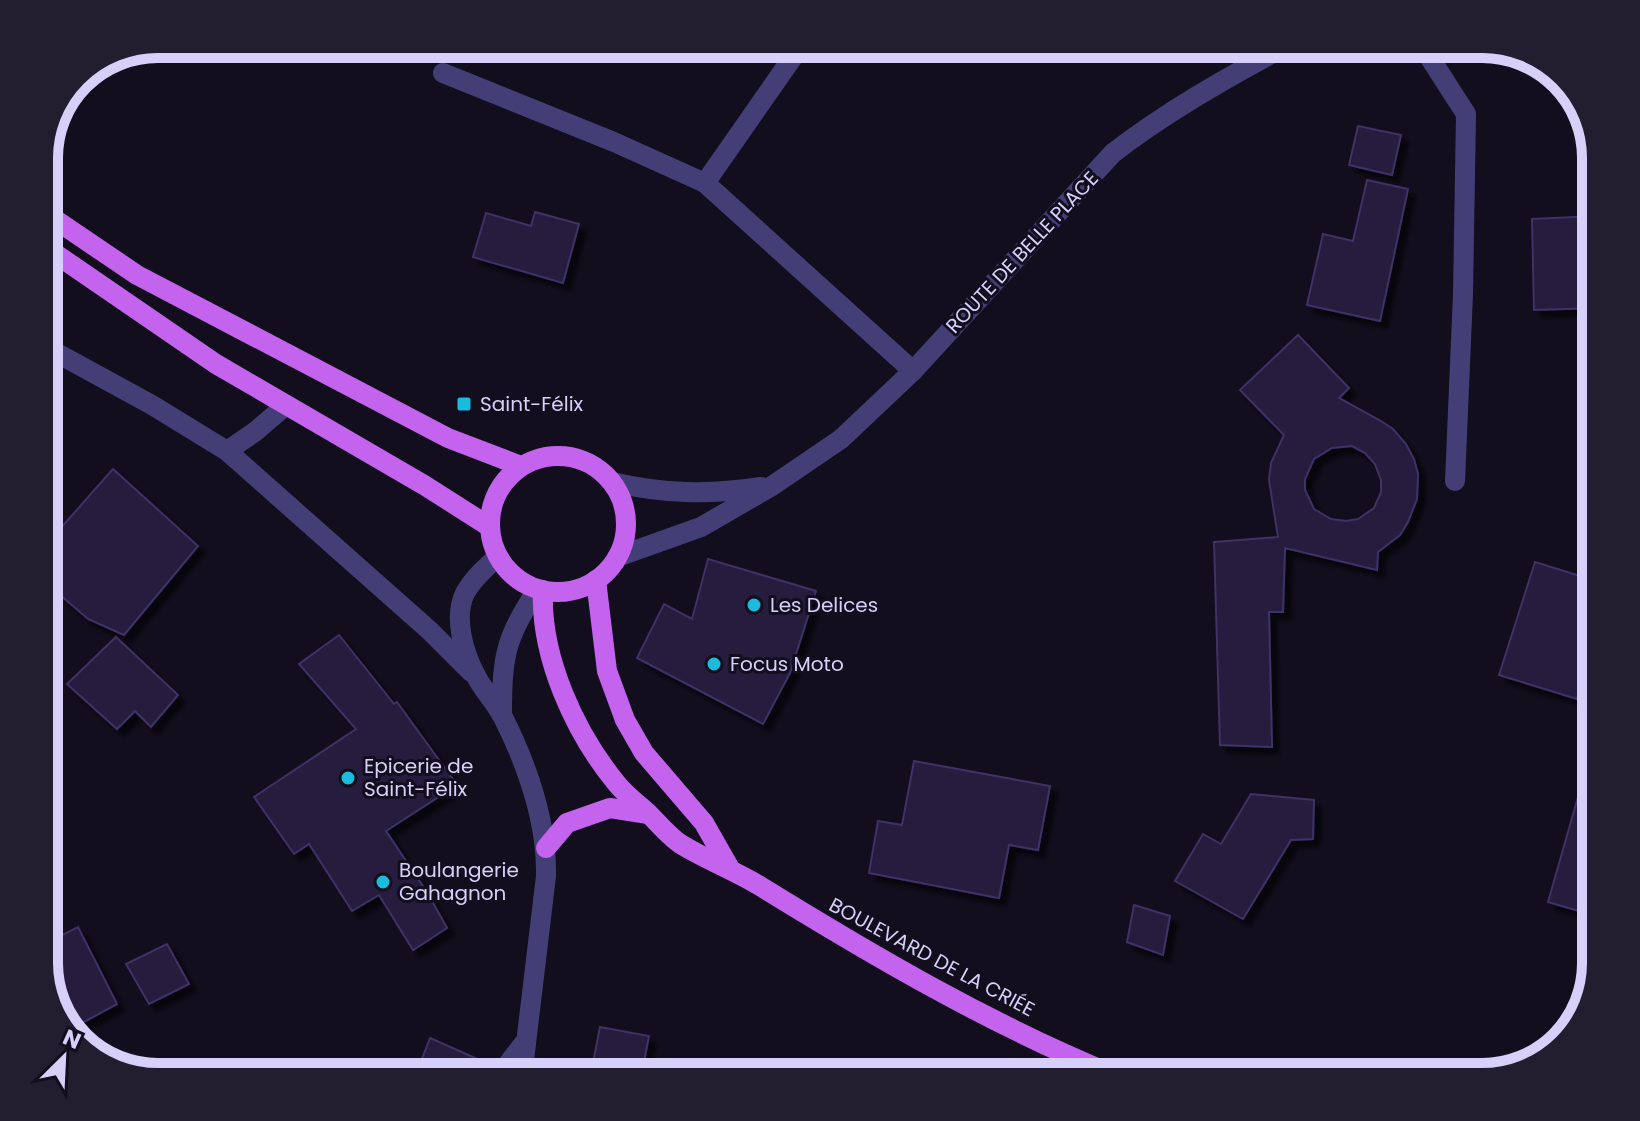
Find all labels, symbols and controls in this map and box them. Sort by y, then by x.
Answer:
street label: ROUTE DE BELLE PLACE [939,165,1105,339]
place label: Saint-Félix [480,390,584,418]
marker: Saint-Félix [455,395,473,413]
place label: Les Delices [770,591,878,619]
marker: Les Delices [745,596,763,614]
place label: Focus Moto [730,650,844,678]
marker: Focus Moto [705,655,723,673]
place label: Epicerie de Saint-Félix [364,752,473,803]
marker: Epicerie de Saint-Félix [339,769,357,787]
place label: Boulangerie Gahagnon [399,856,519,907]
marker: Boulangerie Gahagnon [374,873,392,891]
street label: BOULEVARD DE LA CRIÉE [824,891,1040,1023]
north arrow [24,1017,104,1097]
text: N [58,1022,86,1057]

